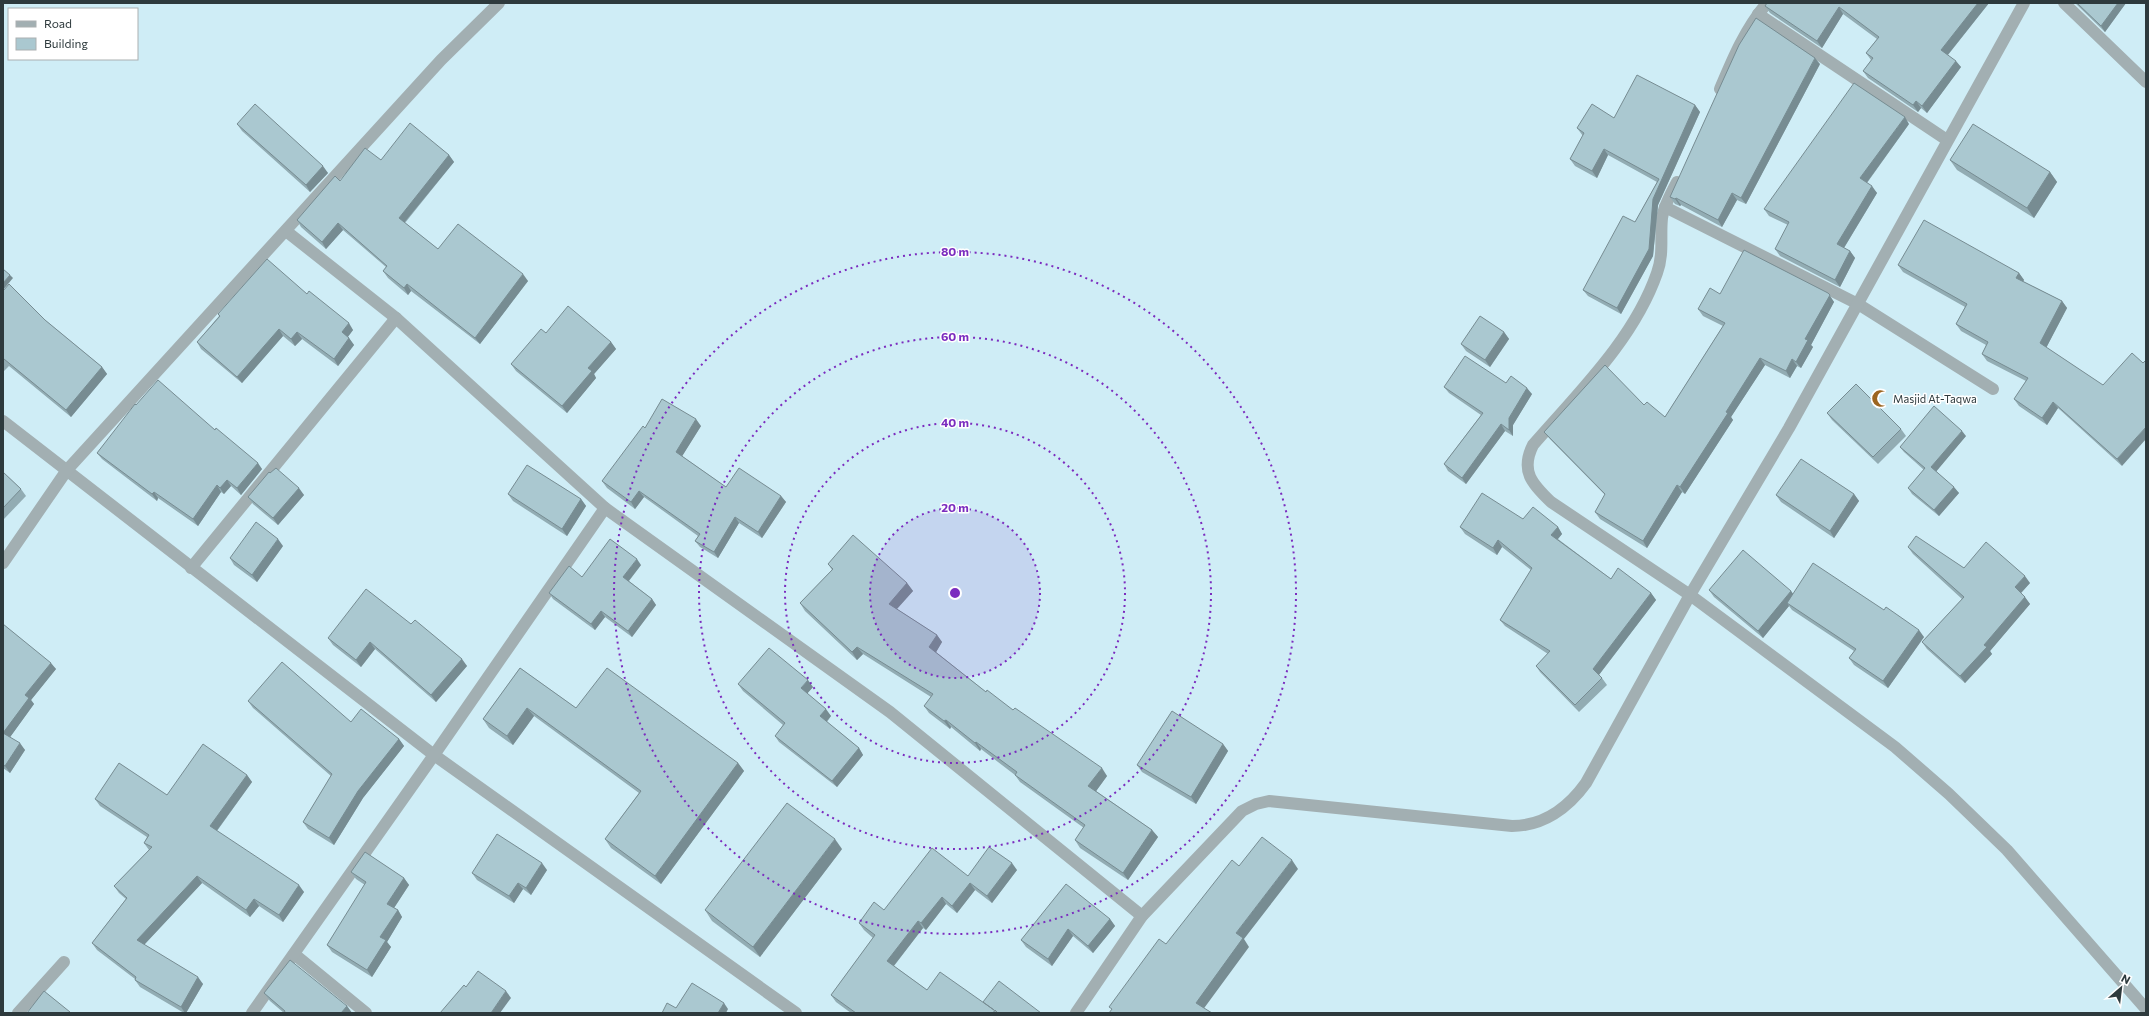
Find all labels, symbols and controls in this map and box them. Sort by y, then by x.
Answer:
legend [8,8,138,60]
text: Road [44,16,72,30]
text: Building [44,36,88,50]
text: 80 m [941,244,969,258]
text: 60 m [941,329,969,343]
mosque icon: Masjid At-Taqwa [1870,388,1890,408]
place label: Masjid At-Taqwa [1893,392,1977,405]
text: 40 m [941,415,969,429]
text: 20 m [941,500,969,514]
centre of rings [948,586,962,600]
north arrow [2101,968,2141,1008]
text: N [2119,971,2133,986]

